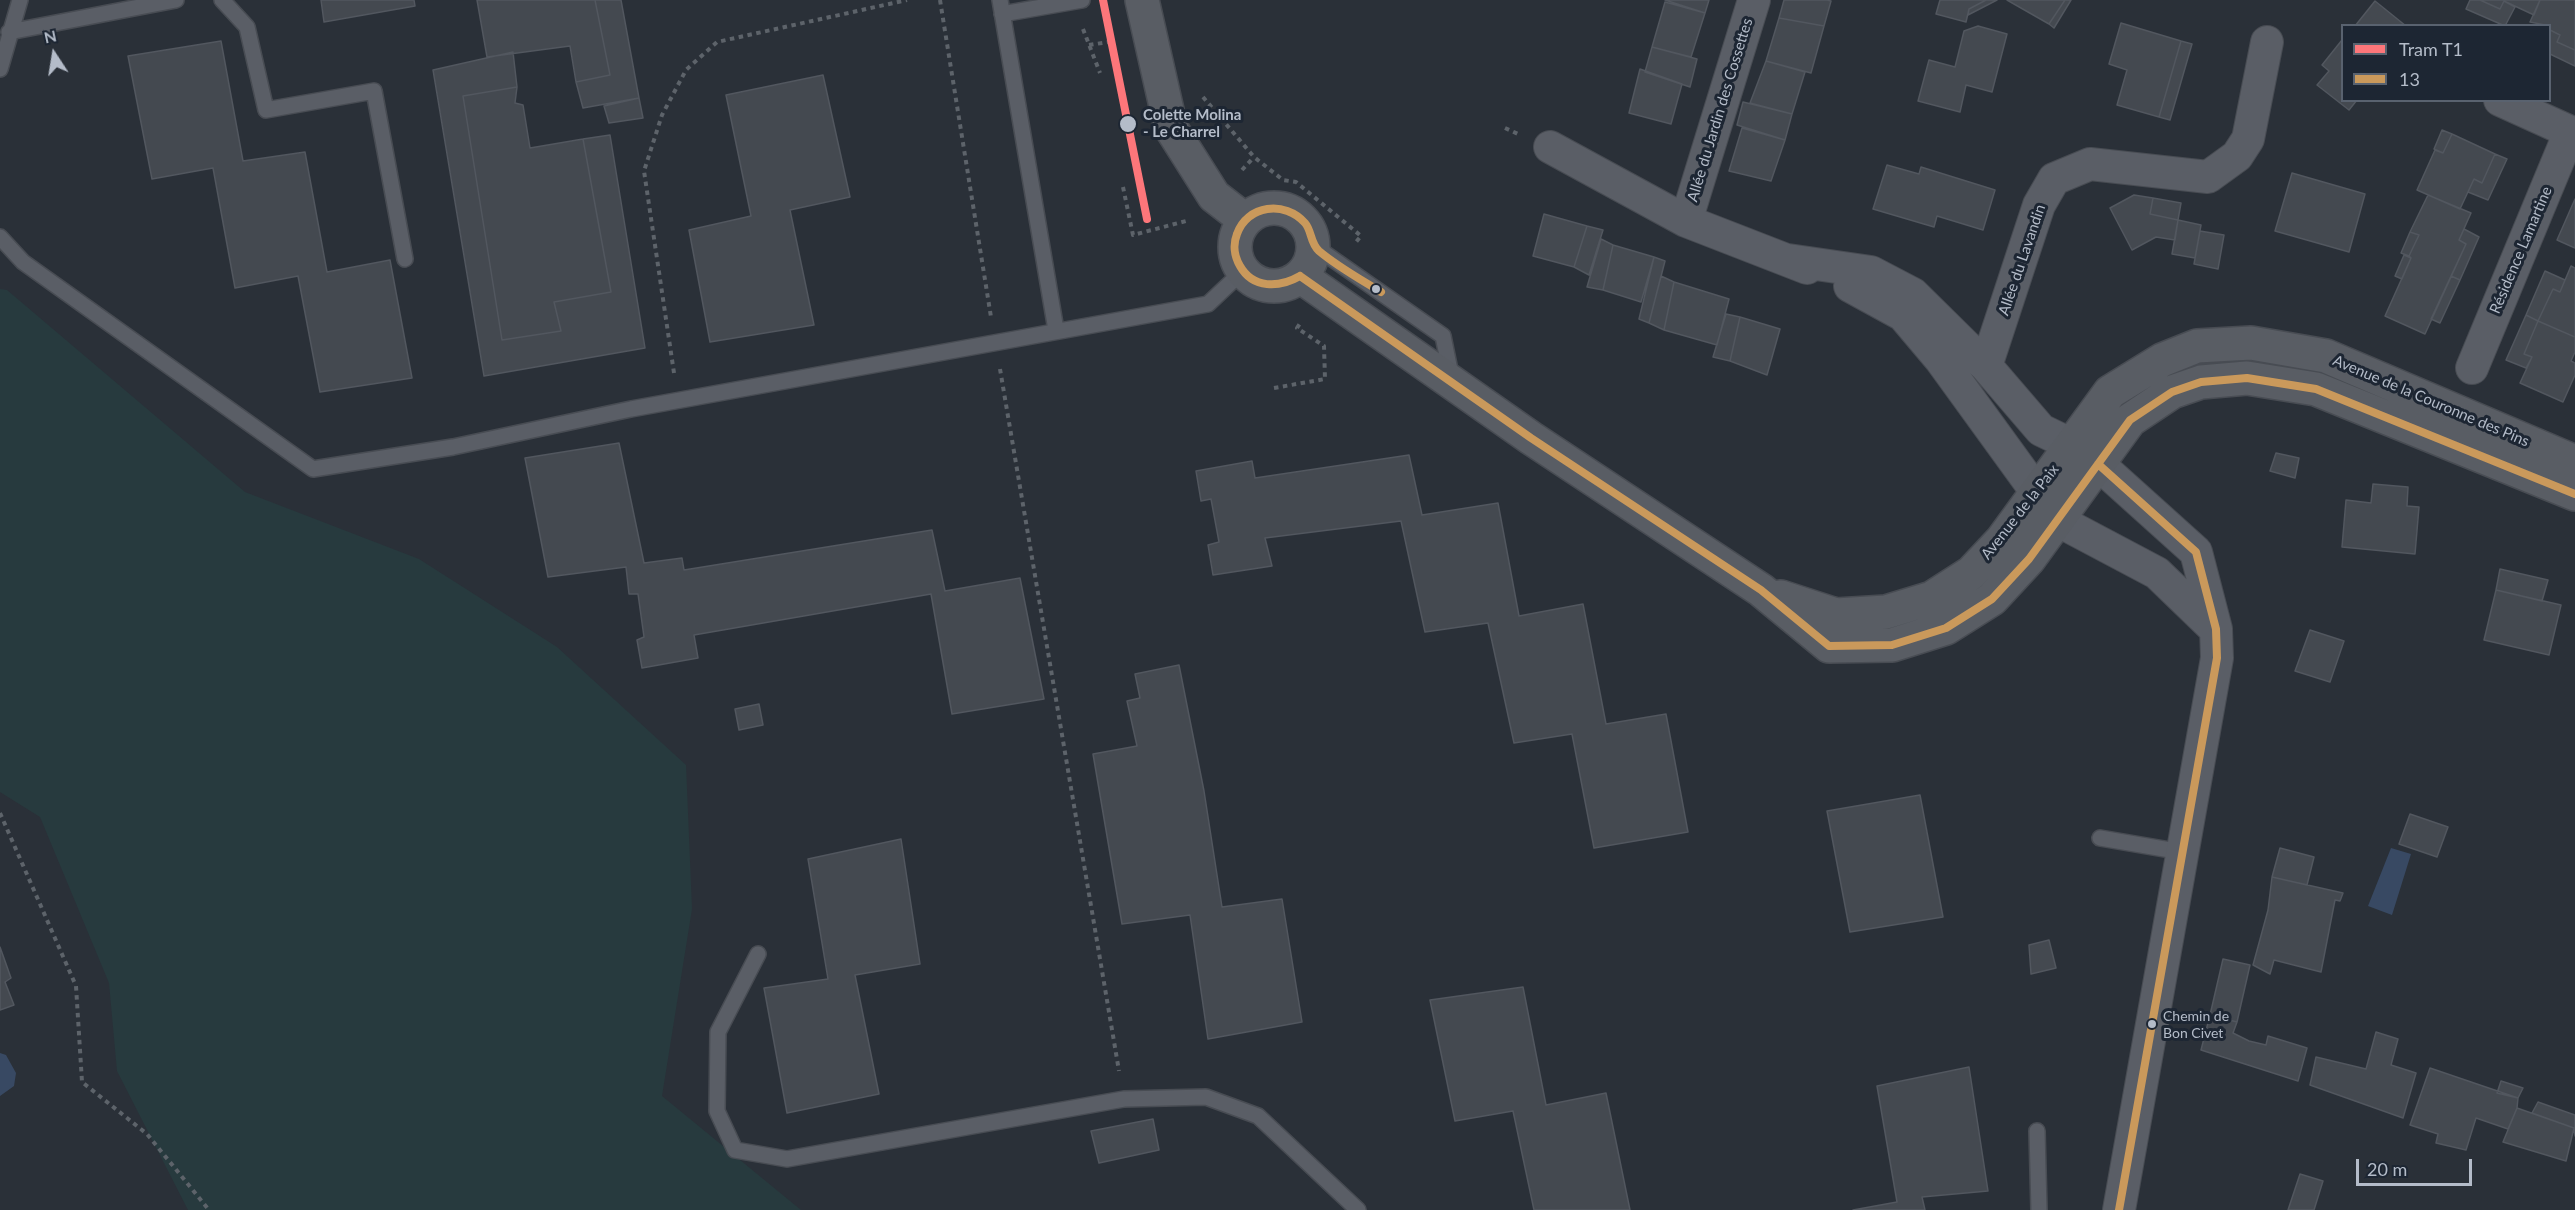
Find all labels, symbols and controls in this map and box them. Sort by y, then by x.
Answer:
street label: Allée du Jardin des Cossettes [1683,16,1757,204]
north arrow [24,24,84,84]
legend [2341,24,2551,102]
text: N [42,25,58,46]
text: Tram T1 [2399,38,2463,60]
text: 13 [2399,68,2420,90]
place label: Colette Molina - Le Charrel [1143,106,1241,141]
marker: Colette Molina - Le Charrel [1118,114,1138,134]
street label: Résidence Lamartine [2486,184,2556,316]
street label: Allée du Lavandin [1995,202,2049,318]
unlabelled marker [1370,283,1382,295]
street label: Avenue de la Couronne des Pins [2330,351,2532,451]
street label: Avenue de la Paix [1977,461,2063,563]
place label: Chemin de Bon Civet [2163,1008,2229,1040]
marker: Chemin de Bon Civet [2146,1018,2158,1030]
scale bar [2359,1147,2474,1185]
text: 20 m [2367,1158,2407,1180]

